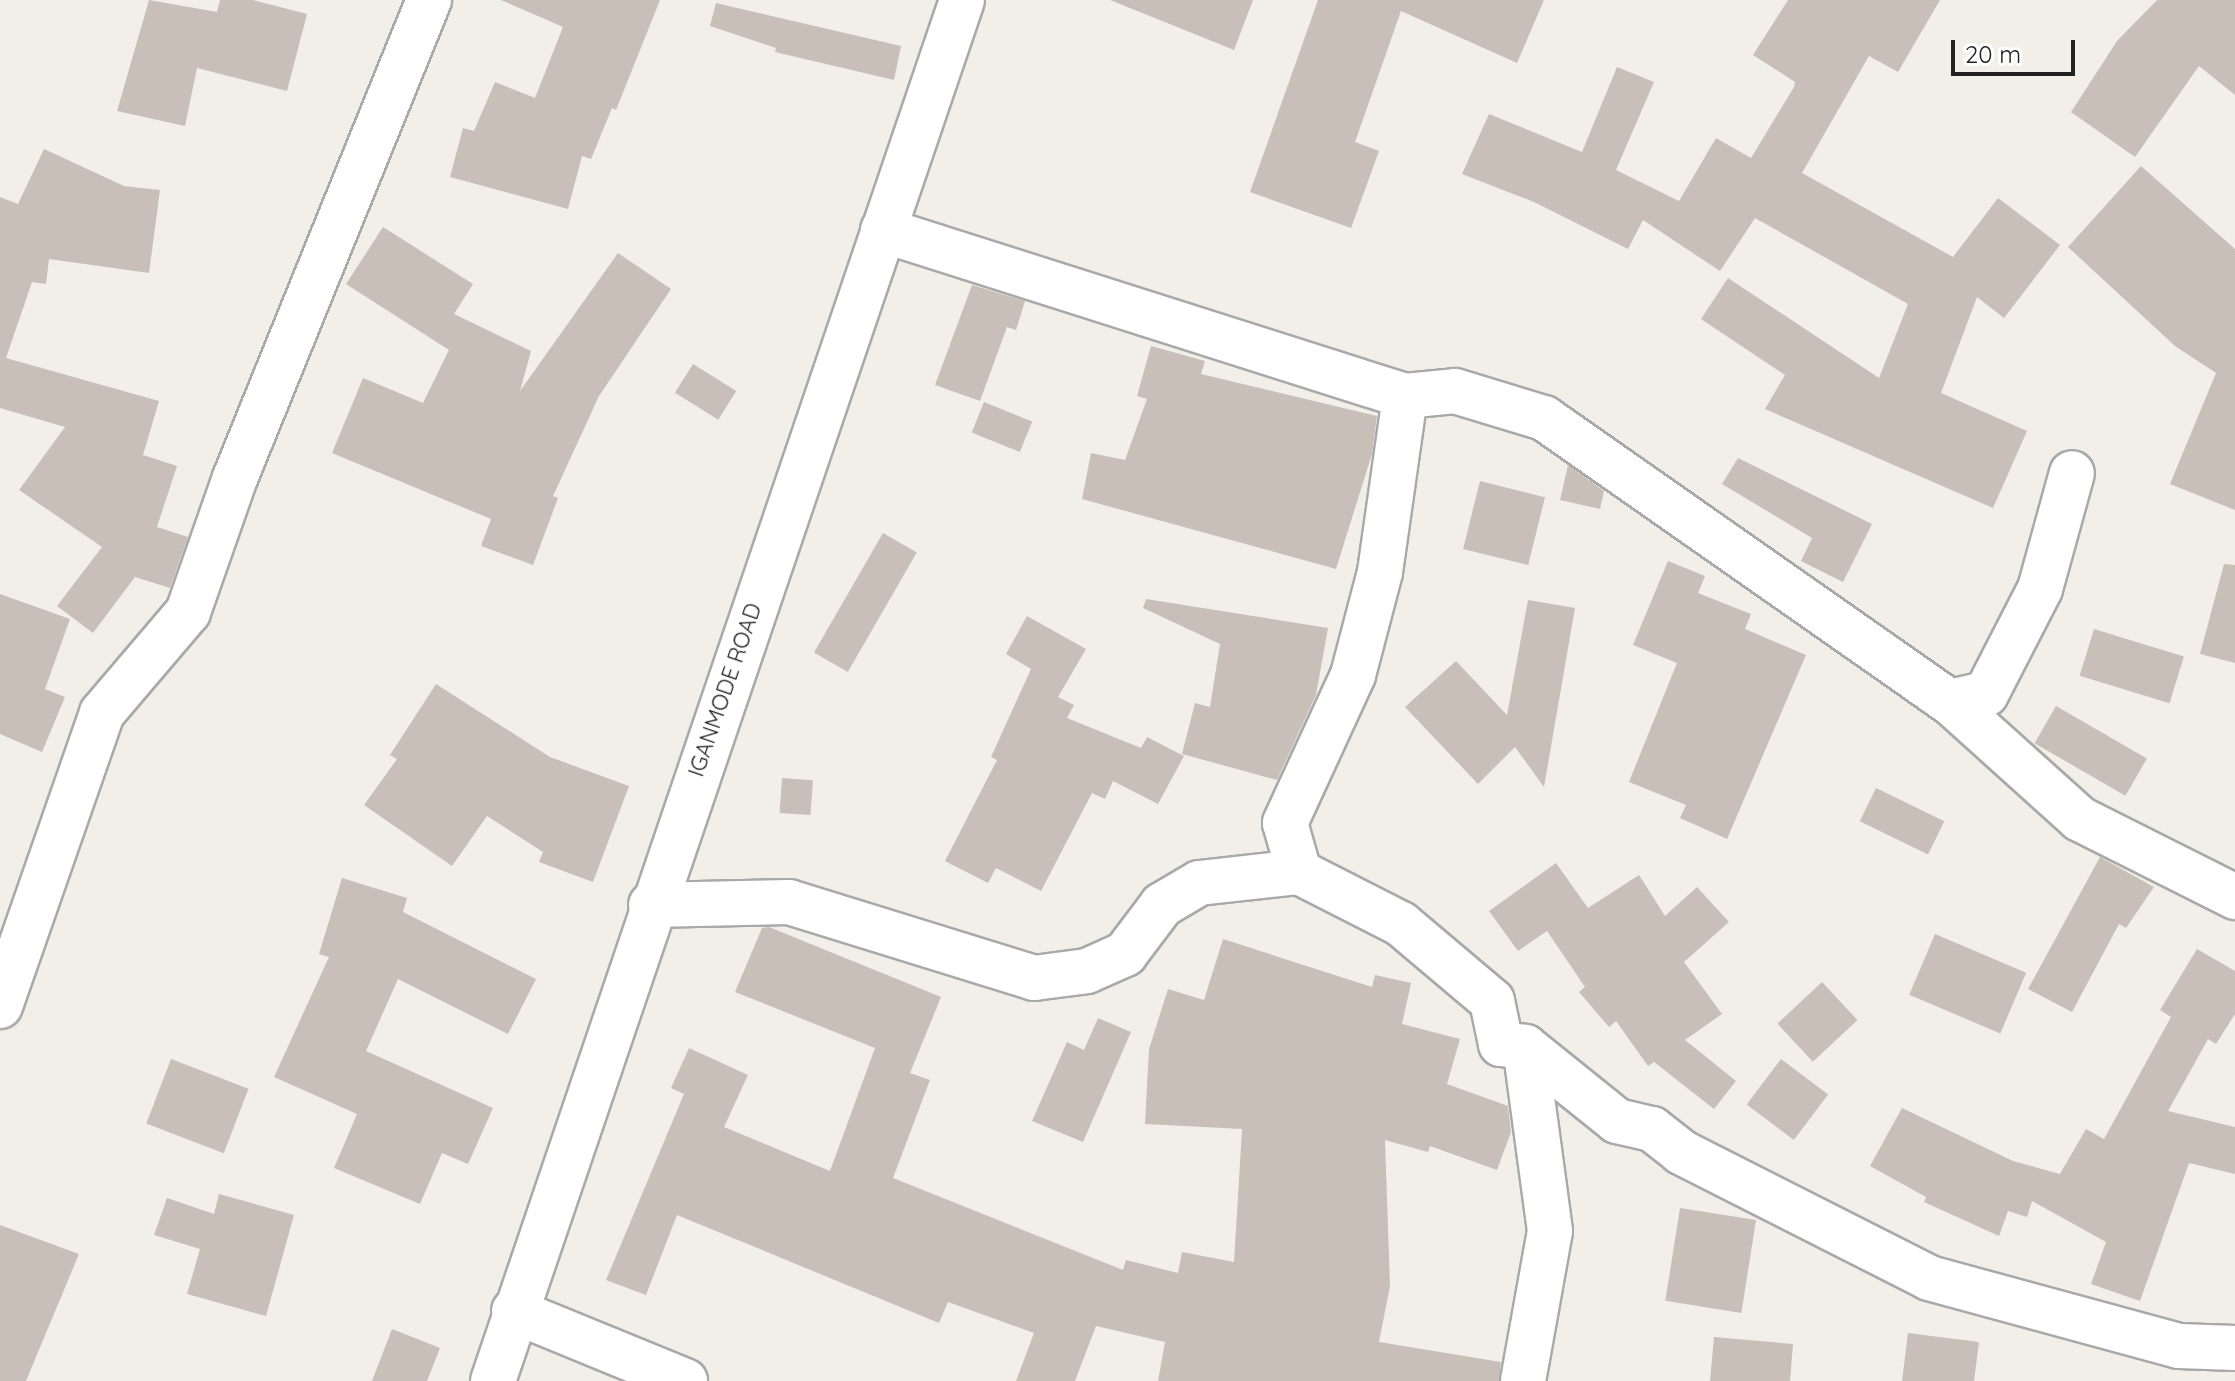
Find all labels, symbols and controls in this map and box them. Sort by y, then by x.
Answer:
scale bar [1955,24,2079,74]
text: 20 m [1965,39,2021,69]
street label: IGANMODE ROAD [683,600,767,780]

